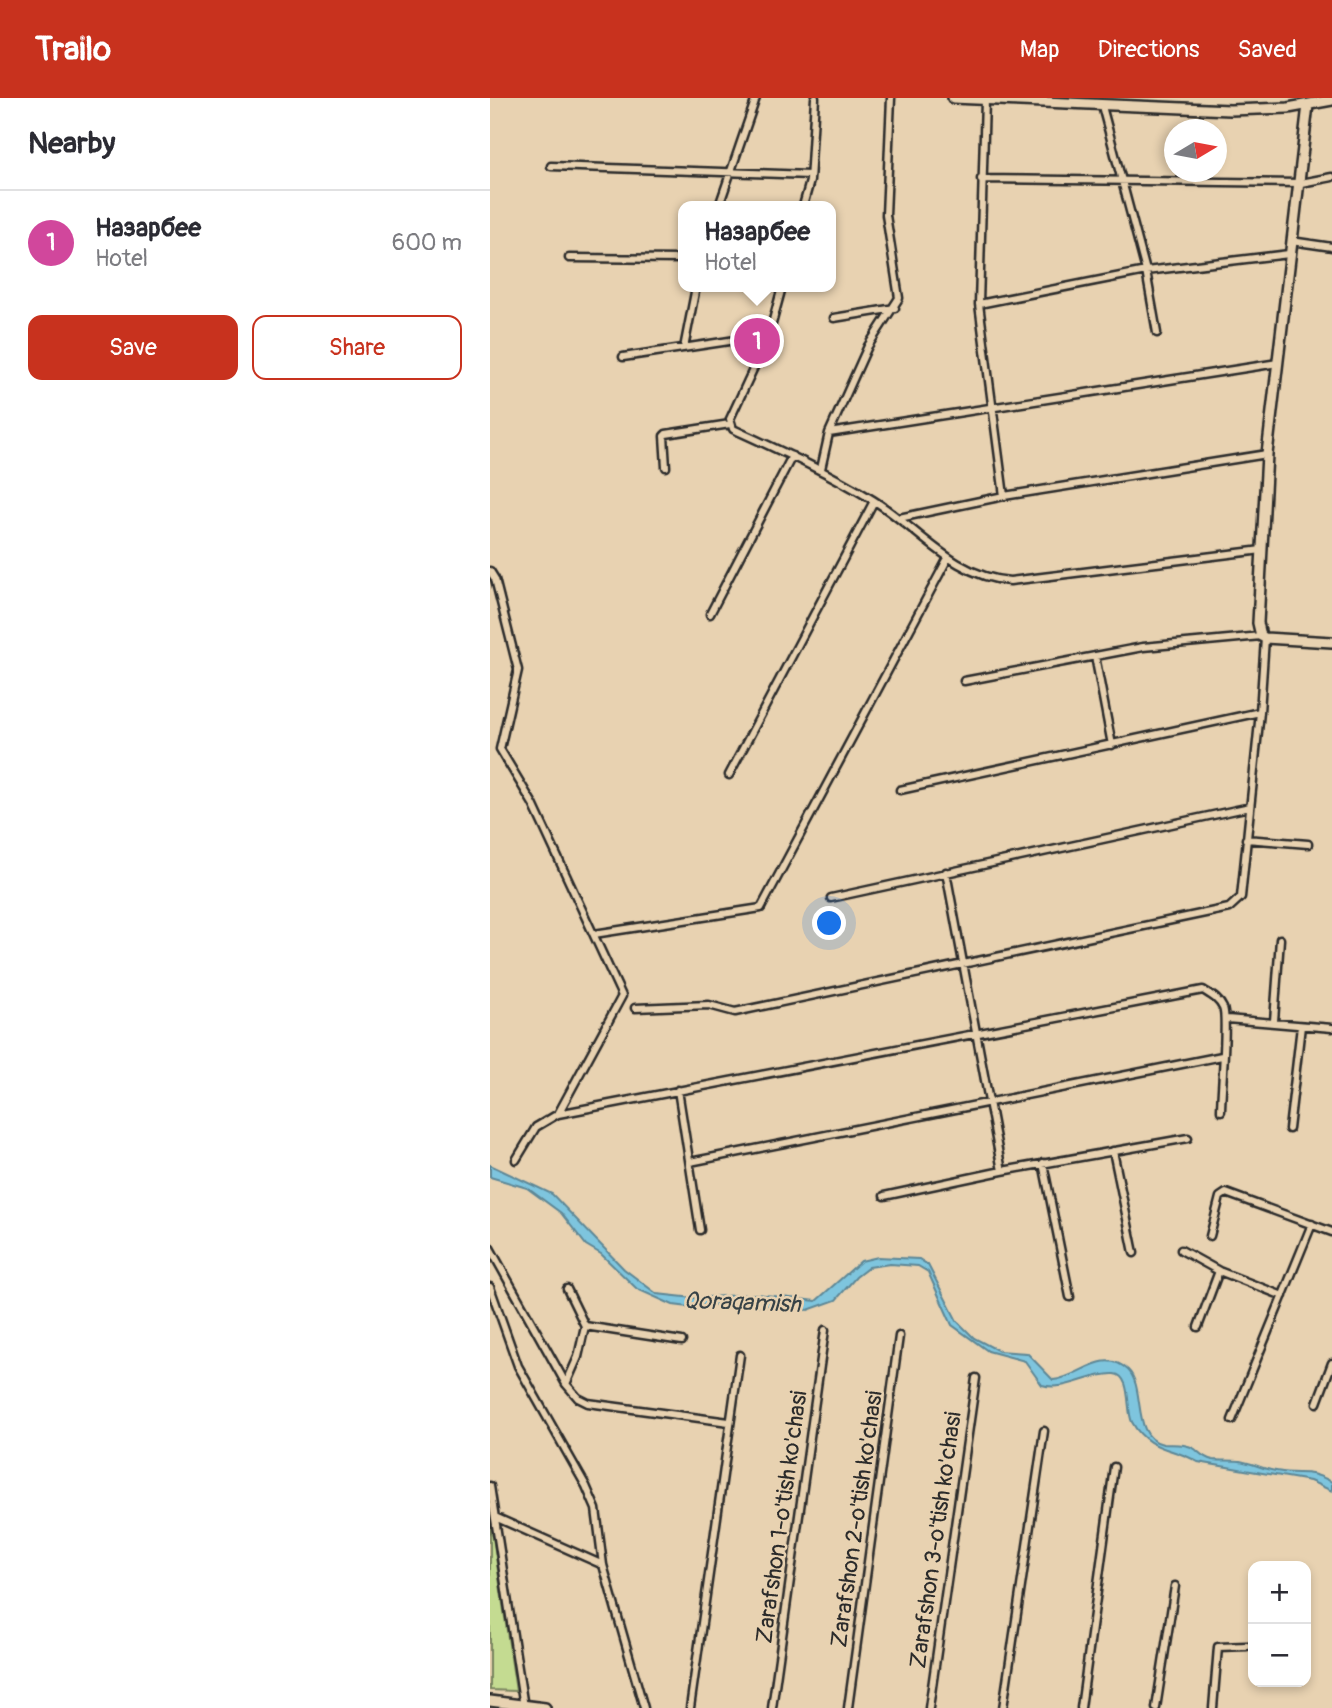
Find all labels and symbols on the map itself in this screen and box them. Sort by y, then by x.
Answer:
north arrow [1164,119,1227,182]
pin: 1 [734,315,780,367]
your location [812,906,846,940]
water label: Qoraqamish [683,1286,803,1319]
street label: Zarafshon 1-o'tish ko'chasi [749,1389,814,1645]
street label: Zarafshon 2-o'tish ko'chasi [824,1389,889,1649]
street label: Zarafshon 3-o'tish ko'chasi [903,1410,968,1670]

